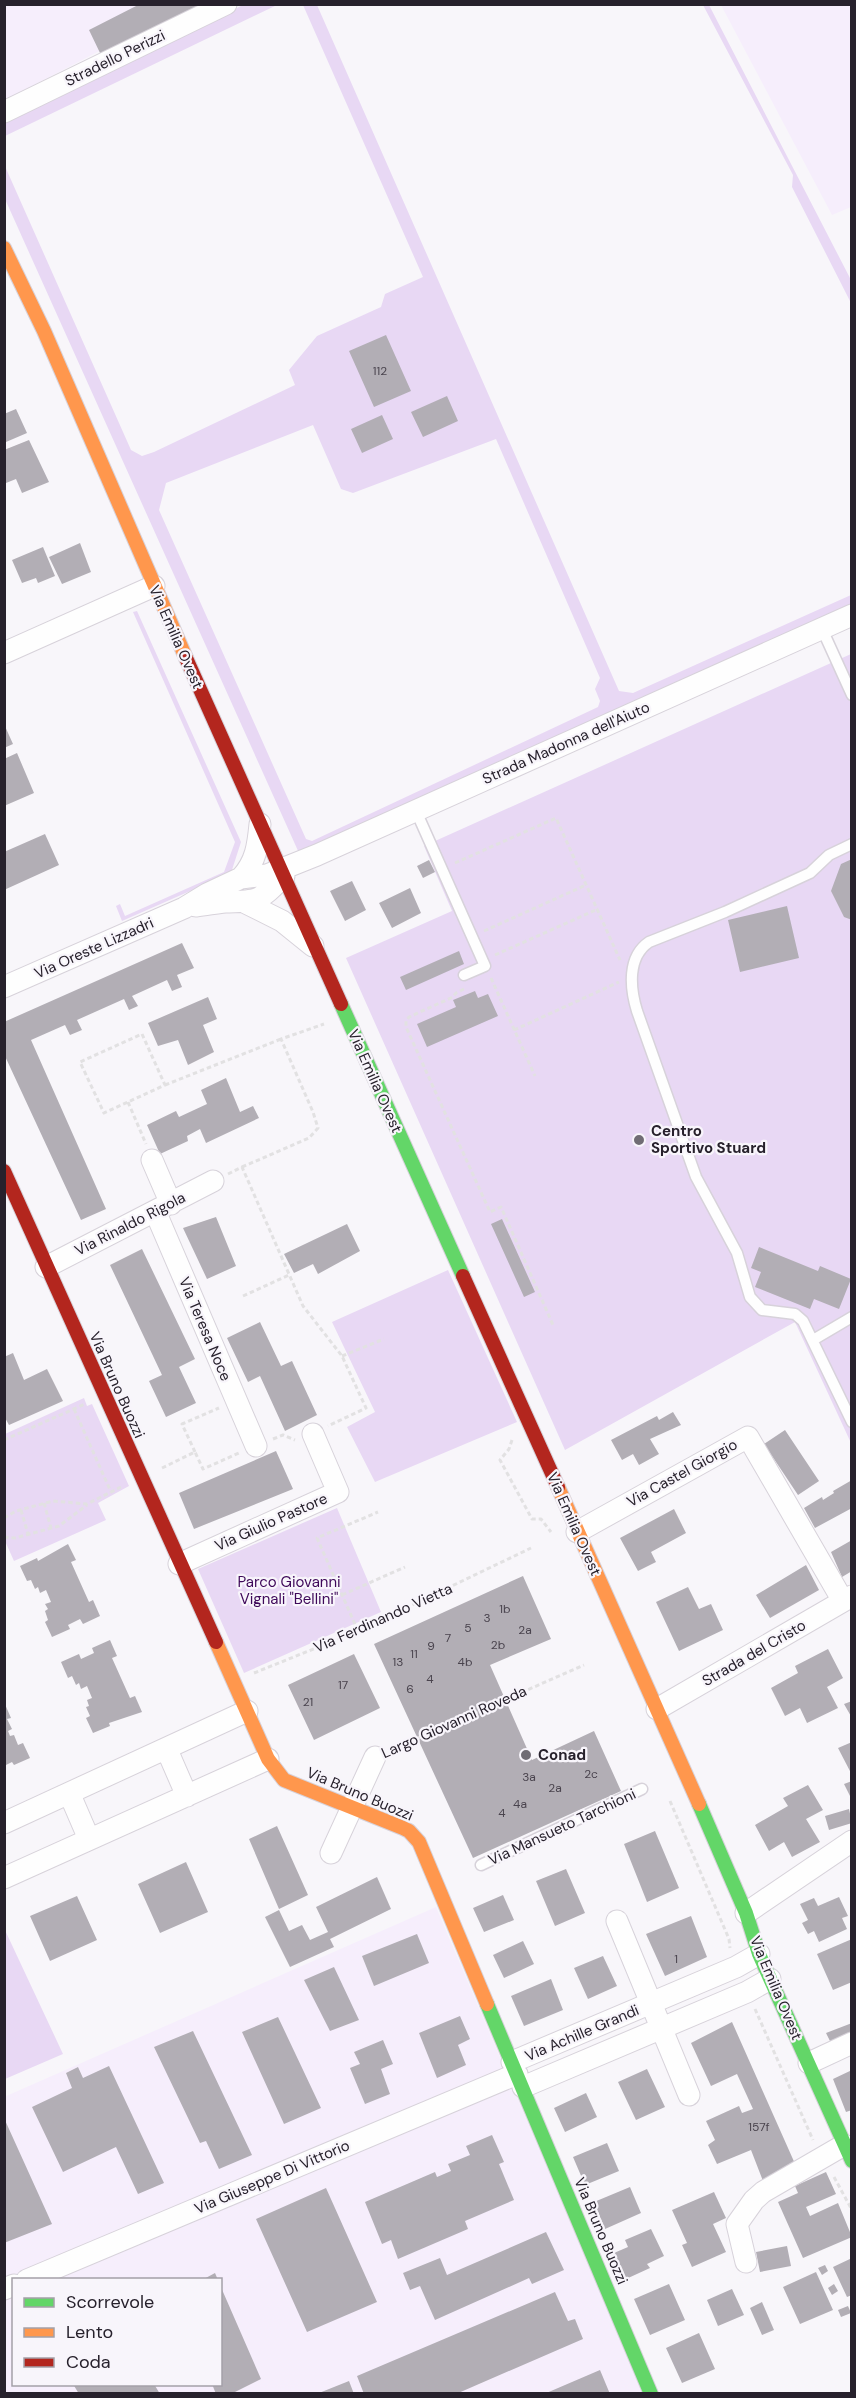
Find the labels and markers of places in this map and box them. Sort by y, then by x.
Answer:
place label: Centro Sportivo Stuard [651,1121,766,1158]
marker: Centro Sportivo Stuard [632,1133,646,1147]
place label: Conad [538,1745,586,1765]
marker: Conad [519,1748,533,1762]

